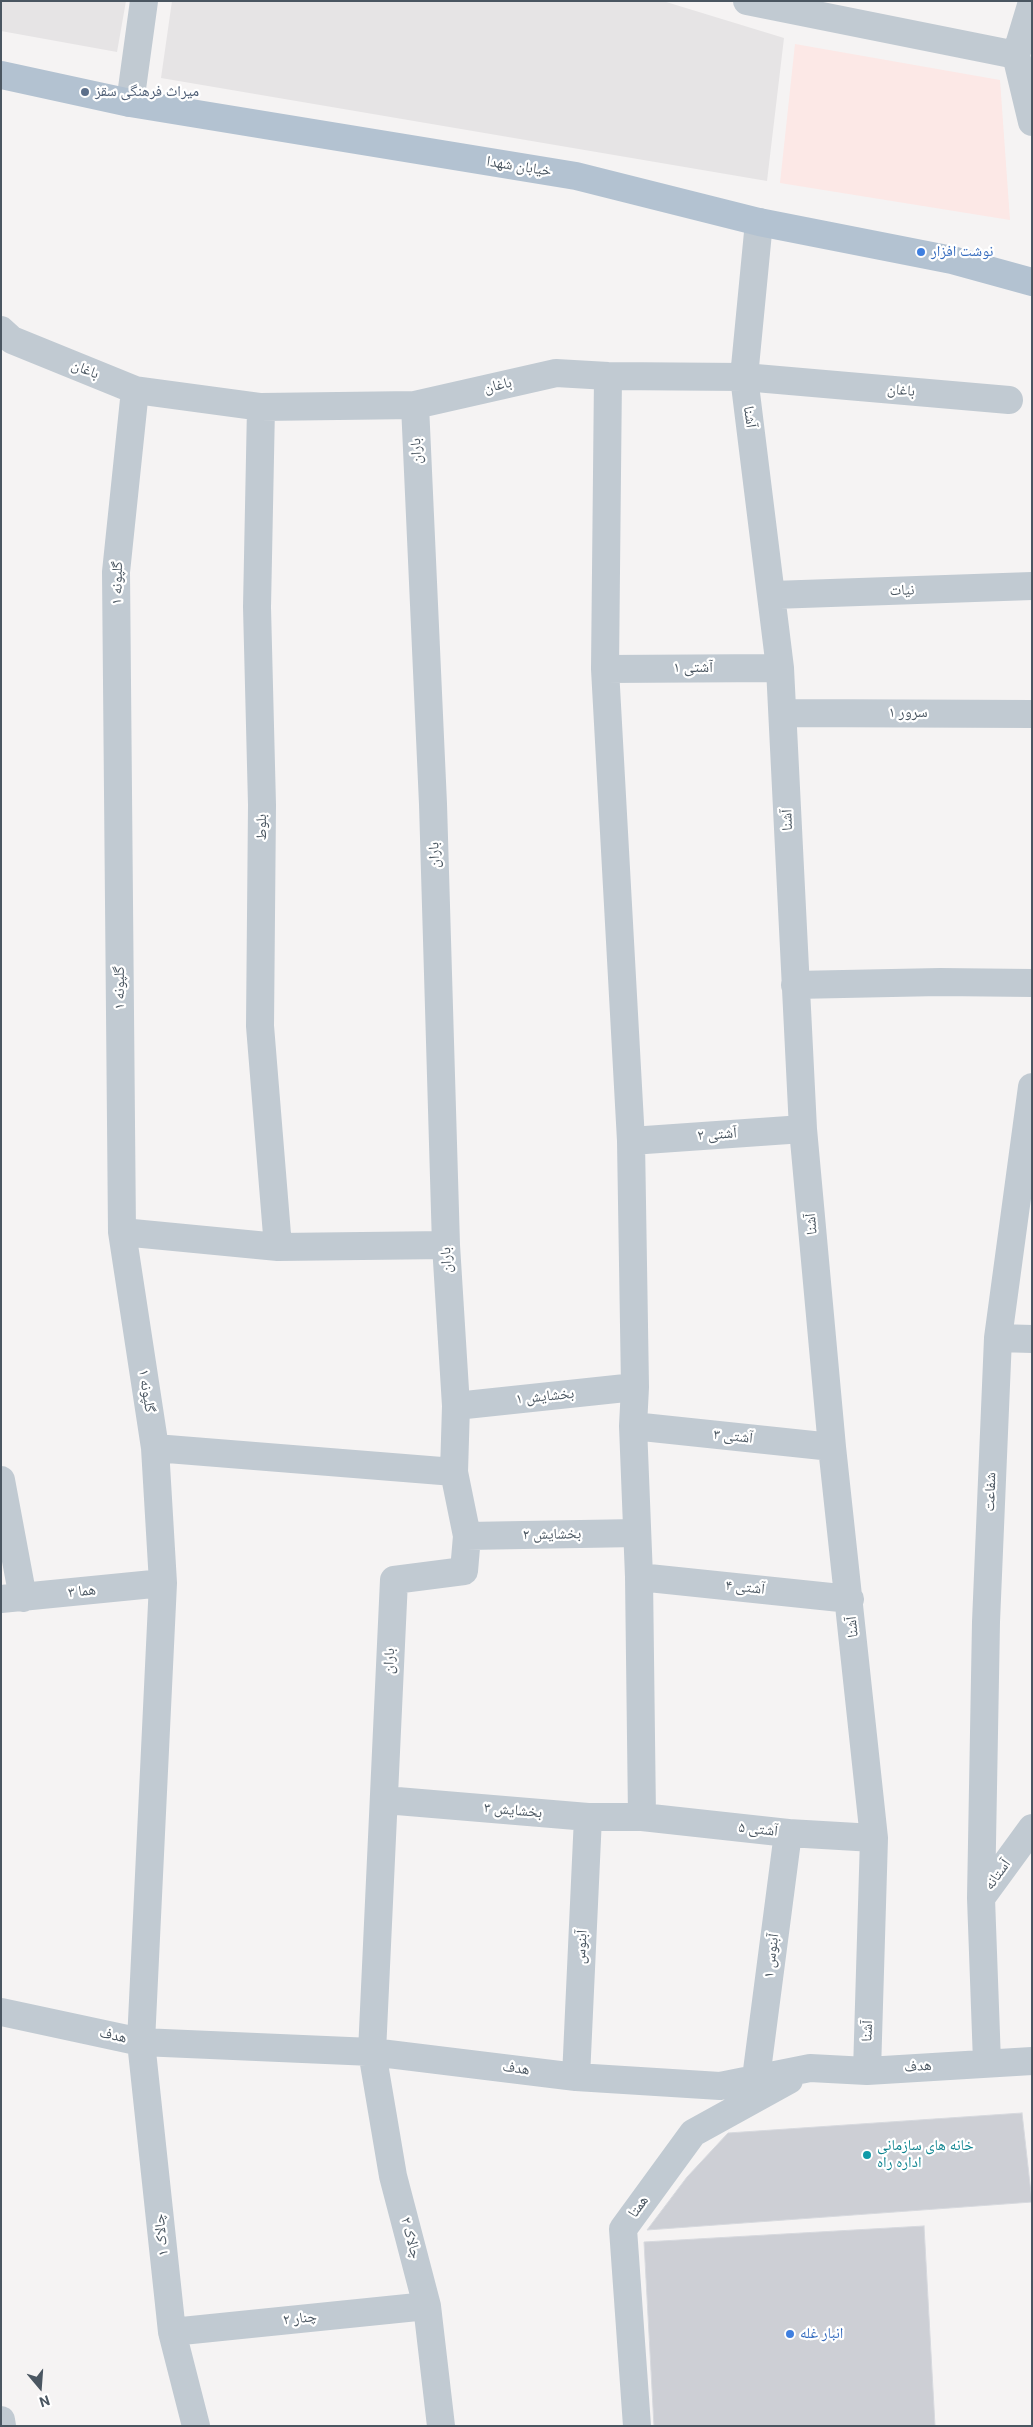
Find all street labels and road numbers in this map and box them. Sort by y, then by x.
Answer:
street label: خیابان شهدا [485,153,553,181]
street label: باغان [69,356,101,384]
street label: باغان [482,374,514,398]
street label: باغان [886,381,916,401]
street label: آشنا [739,405,759,429]
street label: باران [407,438,427,464]
street label: گلپونه ۱ [109,561,127,605]
street label: نیات [889,582,915,600]
street label: آشتی ۱ [673,659,713,677]
street label: سرور ۱ [888,704,928,722]
street label: آشنا [779,809,797,831]
street label: بلوط [253,814,271,840]
street label: باران [426,842,444,868]
street label: گلپونه ۱ [111,966,129,1010]
street label: آشتی ۲ [697,1125,737,1145]
street label: آشنا [802,1212,822,1236]
street label: باران [437,1247,457,1273]
street label: گلپونه ۱ [134,1368,158,1414]
street label: بخشایش ۱ [515,1385,575,1409]
street label: آشتی ۳ [712,1426,754,1448]
street label: شفاعت [981,1472,1001,1512]
street label: بخشایش ۲ [522,1525,582,1545]
street label: آشتی ۴ [724,1577,766,1599]
street label: هما ۳ [67,1582,97,1602]
street label: آشنا [843,1615,863,1639]
street label: باران [381,1648,399,1674]
street label: بخشایش ۳ [483,1799,543,1823]
street label: آشتی ۵ [737,1819,779,1841]
street label: آستانه [981,1856,1015,1894]
street label: آبنوس [572,1929,592,1965]
street label: آبنوس ۱ [760,1933,784,1979]
street label: آشنا [859,2020,877,2042]
street label: هدف [98,2024,128,2048]
street label: هدف [904,2057,932,2077]
street label: هدف [501,2058,531,2080]
street label: همتا [625,2192,653,2222]
street label: چالاک ۱ [151,2213,173,2257]
street label: چالاک ۲ [396,2215,424,2261]
street label: چنار ۲ [282,2308,318,2330]

